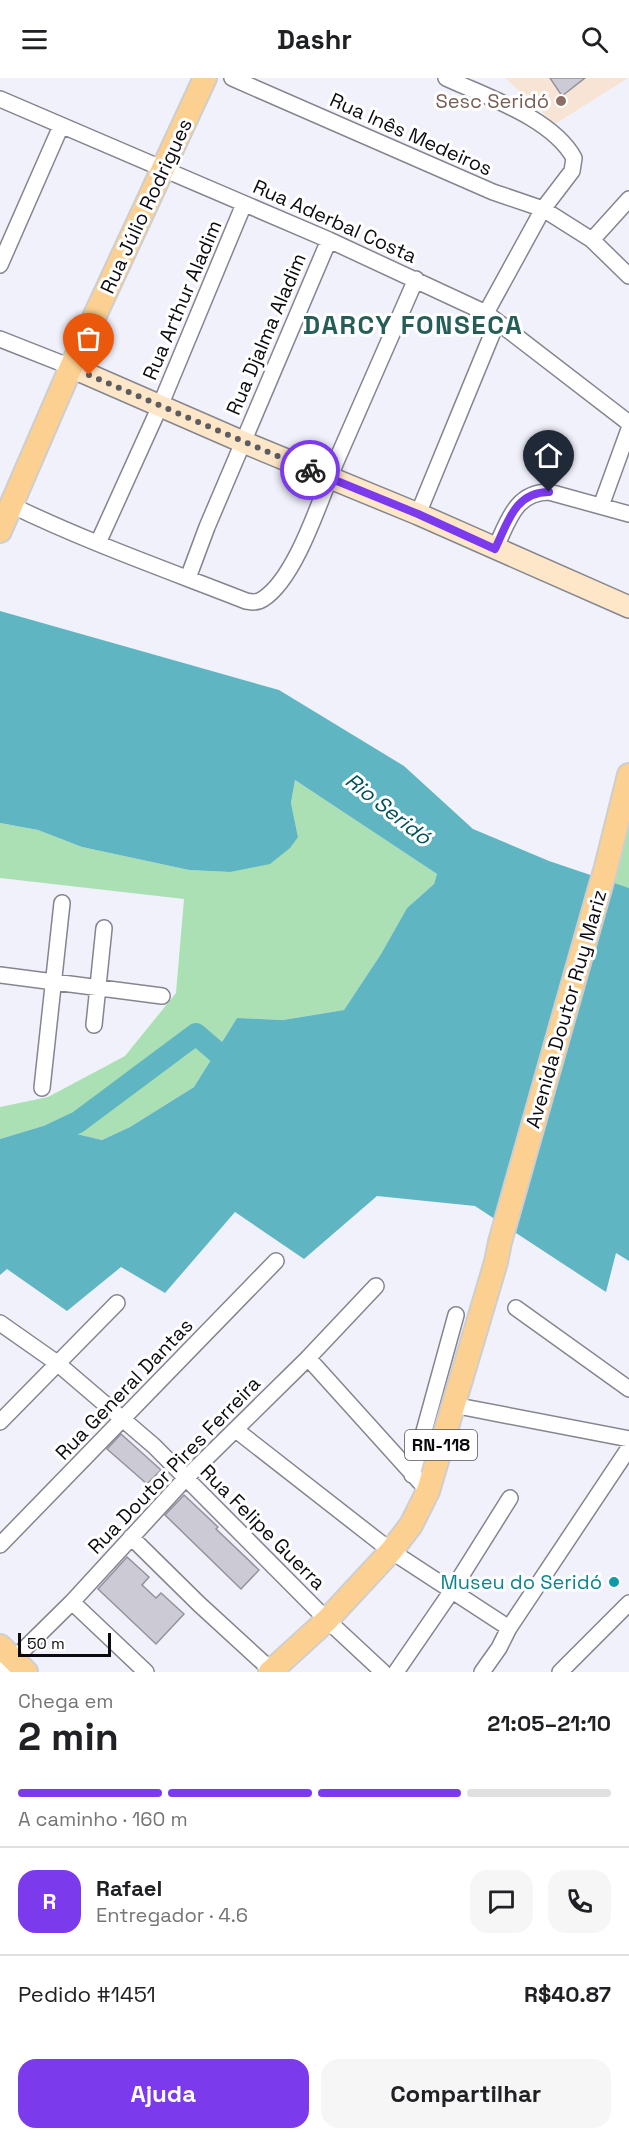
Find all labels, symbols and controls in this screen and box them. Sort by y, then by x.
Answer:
text: Dashr [277,22,352,57]
icon: menu [18,23,51,56]
icon: search [578,23,611,56]
street label: Rua Inês Medeiros [326,87,496,181]
place label: Sesc Seridó [435,88,549,114]
marker: Sesc Seridó [554,94,568,108]
street label: Rua Júlio Rodrigues [94,114,198,298]
street label: Rua Aderbal Costa [249,173,421,269]
street label: Rua Arthur Aladim [137,216,227,384]
street label: Rua Djalma Aladim [220,249,312,419]
district label: DARCY FONSECA [303,308,523,342]
pin [63,313,114,375]
icon: bag [72,322,105,355]
pin [523,430,574,492]
icon: home [532,439,565,472]
courier [280,440,340,500]
icon: bike [294,454,327,487]
water label: Rio Seridó [340,767,437,851]
street label: Avenida Doutor Ruy Mariz [519,887,613,1131]
street label: Rua General Dantas [50,1313,198,1465]
street label: Rua Doutor Pires Ferreira [82,1371,266,1559]
road number: RN-118 [405,1430,477,1460]
street label: Rua Felipe Guerra [195,1459,331,1595]
place label: Museu do Seridó [441,1569,602,1595]
marker: Museu do Seridó [607,1575,621,1589]
scale bar [18,1630,111,1658]
text: 50 m [27,1633,65,1654]
text: Chega em [18,1688,113,1714]
text: 21:05–21:10 [487,1709,611,1737]
text: 2 min [18,1712,119,1761]
text: A caminho · 160 m [18,1806,188,1832]
button: chat [470,1870,533,1933]
button: phone [548,1870,611,1933]
text: Rafael [96,1874,162,1902]
text: R [43,1887,56,1915]
text: Entregador · 4.6 [96,1902,248,1928]
text: Pedido #1451 [18,1980,156,2008]
text: R$40.87 [524,1980,611,2008]
button: Ajuda [18,2059,309,2128]
button: Compartilhar [321,2059,611,2128]

